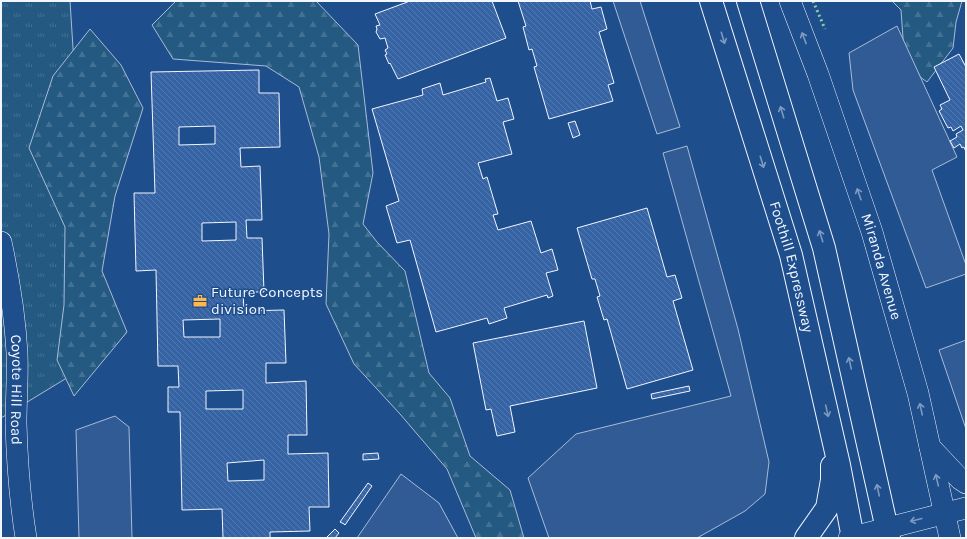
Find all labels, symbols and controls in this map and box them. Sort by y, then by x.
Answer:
one-way arrow [720,32,727,45]
one-way arrow [799,32,807,44]
one-way arrow [778,105,785,118]
one-way arrow [759,156,766,169]
one-way arrow [855,188,862,201]
street label: Foothill Expressway [766,199,817,334]
street label: Miranda Avenue [857,211,906,322]
one-way arrow [817,230,824,243]
place label: Future Concepts division [211,283,323,318]
office icon: Future Concepts division [192,293,208,309]
street label: Coyote Hill Road [7,334,26,445]
one-way arrow [845,356,853,369]
one-way arrow [917,402,925,415]
one-way arrow [824,404,831,417]
one-way arrow [932,474,940,487]
one-way arrow [873,483,881,496]
one-way arrow [910,517,923,525]

